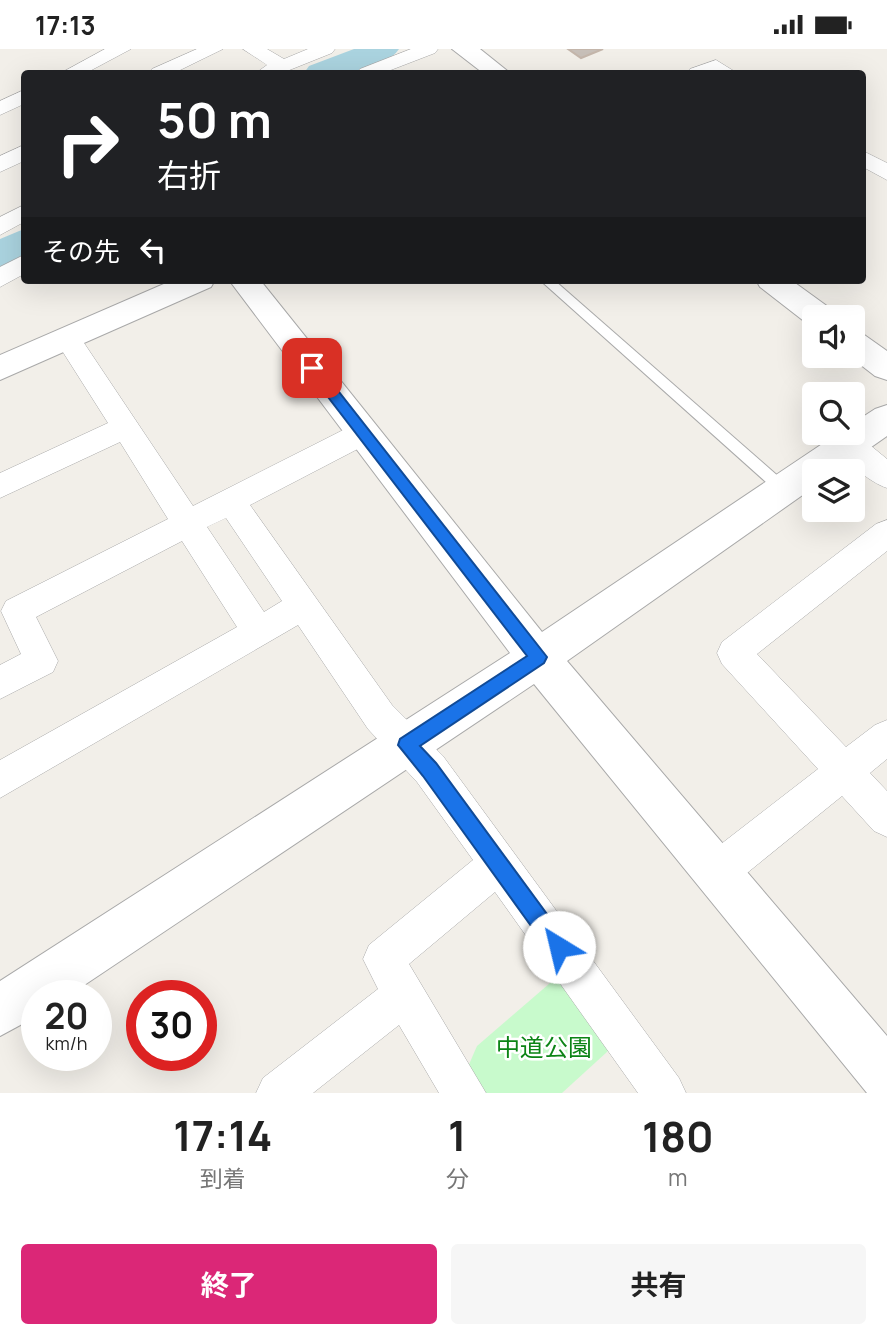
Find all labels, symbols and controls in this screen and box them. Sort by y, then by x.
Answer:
text: 17:13 [35,7,96,43]
text: 50 m [157,86,272,153]
icon: right [42,98,133,189]
text: 右折 [157,153,221,197]
icon: left [134,231,172,269]
text: その先 [42,233,120,269]
map controls [802,305,865,522]
button: sound [802,305,865,368]
pin [282,338,342,398]
icon: arrive [293,349,331,387]
button: search [802,382,865,445]
button: layers [802,459,865,522]
position arrow [522,910,596,984]
speed limit sign: 30 [126,980,217,1071]
text: 20 [45,992,88,1040]
park label: 中道公園 [496,1030,592,1063]
text: km/h [46,1031,87,1055]
text: 17:14 [173,1106,272,1164]
text: 1 [448,1106,466,1164]
text: 180 [642,1107,714,1165]
text: m [668,1161,688,1193]
text: 到着 [200,1162,246,1194]
text: 分 [446,1162,469,1194]
button: 終了 [21,1244,437,1324]
button: 共有 [451,1244,866,1324]

